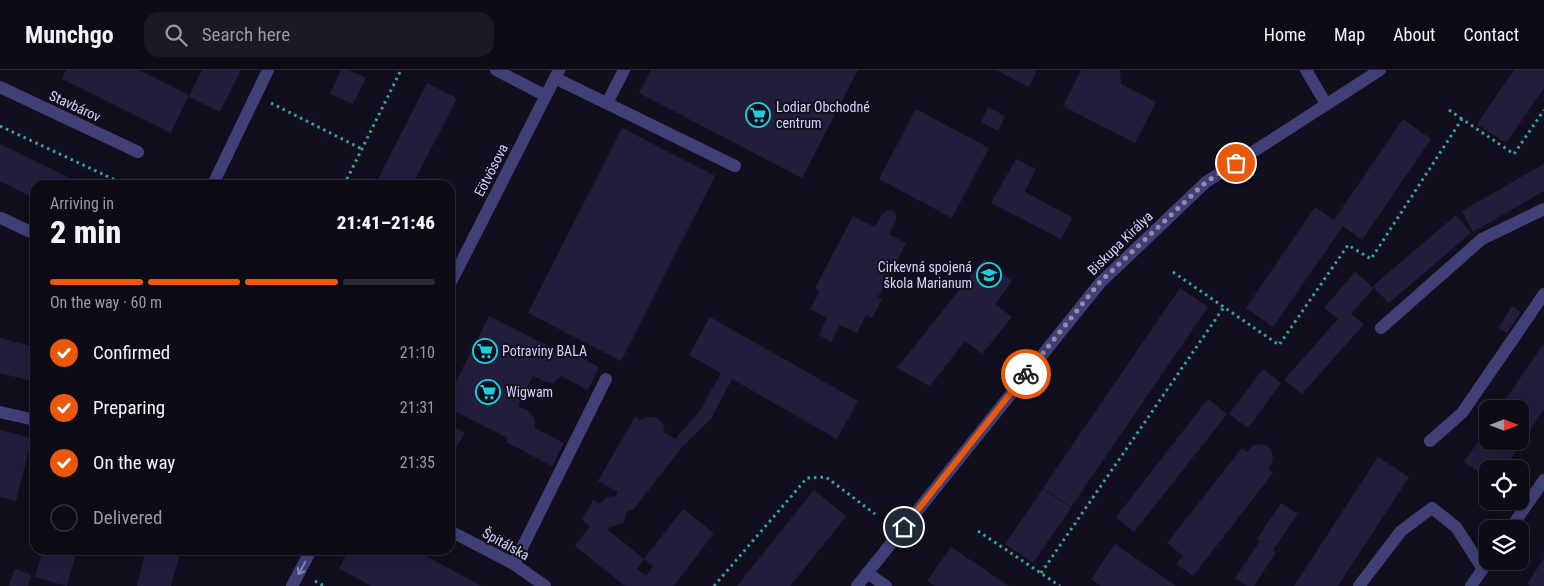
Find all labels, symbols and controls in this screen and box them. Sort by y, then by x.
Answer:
search box [144,12,494,57]
text: Munchgo [25,21,114,49]
icon: search [162,21,190,49]
text: Search here [202,23,290,46]
text: Home [1264,24,1306,45]
text: Map [1334,24,1365,45]
text: About [1393,24,1435,45]
text: Contact [1463,24,1519,45]
street label: Stavbárov [47,87,103,125]
place label: Lodiar Obchodné centrum [776,99,870,131]
supermarket icon: Lodiar Obchodné centrum [745,102,771,128]
street label: Eötvösova [471,141,511,199]
pin [1215,142,1257,184]
icon: bag [1222,149,1250,177]
text: Arriving in [50,194,114,213]
street label: Biskupa Királya [1084,208,1156,278]
text: 21:41–21:46 [337,211,435,234]
text: 2 min [50,213,121,251]
place label: Cirkevná spojená škola Marianum [878,259,972,291]
school or university icon: Cirkevná spojená škola Marianum [976,262,1002,288]
text: On the way · 60 m [50,293,162,312]
supermarket icon: Potraviny BALA [472,338,498,364]
icon: check [50,339,78,367]
text: Confirmed [93,341,170,364]
text: 21:10 [400,343,435,362]
place label: Potraviny BALA [502,343,587,359]
courier [1001,349,1051,399]
icon: bike [1012,360,1040,388]
supermarket icon: Wigwam [475,379,501,405]
place label: Wigwam [506,384,553,400]
icon: check [50,394,78,422]
text: Preparing [93,396,165,419]
text: 21:31 [400,398,435,417]
north arrow [1479,400,1529,450]
map controls [1479,400,1529,570]
icon: check [50,449,78,477]
text: On the way [93,451,175,474]
text: 21:35 [400,453,435,472]
button: locate [1479,460,1529,510]
text: Delivered [93,506,162,529]
pin [883,506,925,548]
icon: home [890,513,918,541]
button: layers [1479,520,1529,570]
street label: Špitálska [480,524,533,563]
one-way arrow [296,560,306,575]

